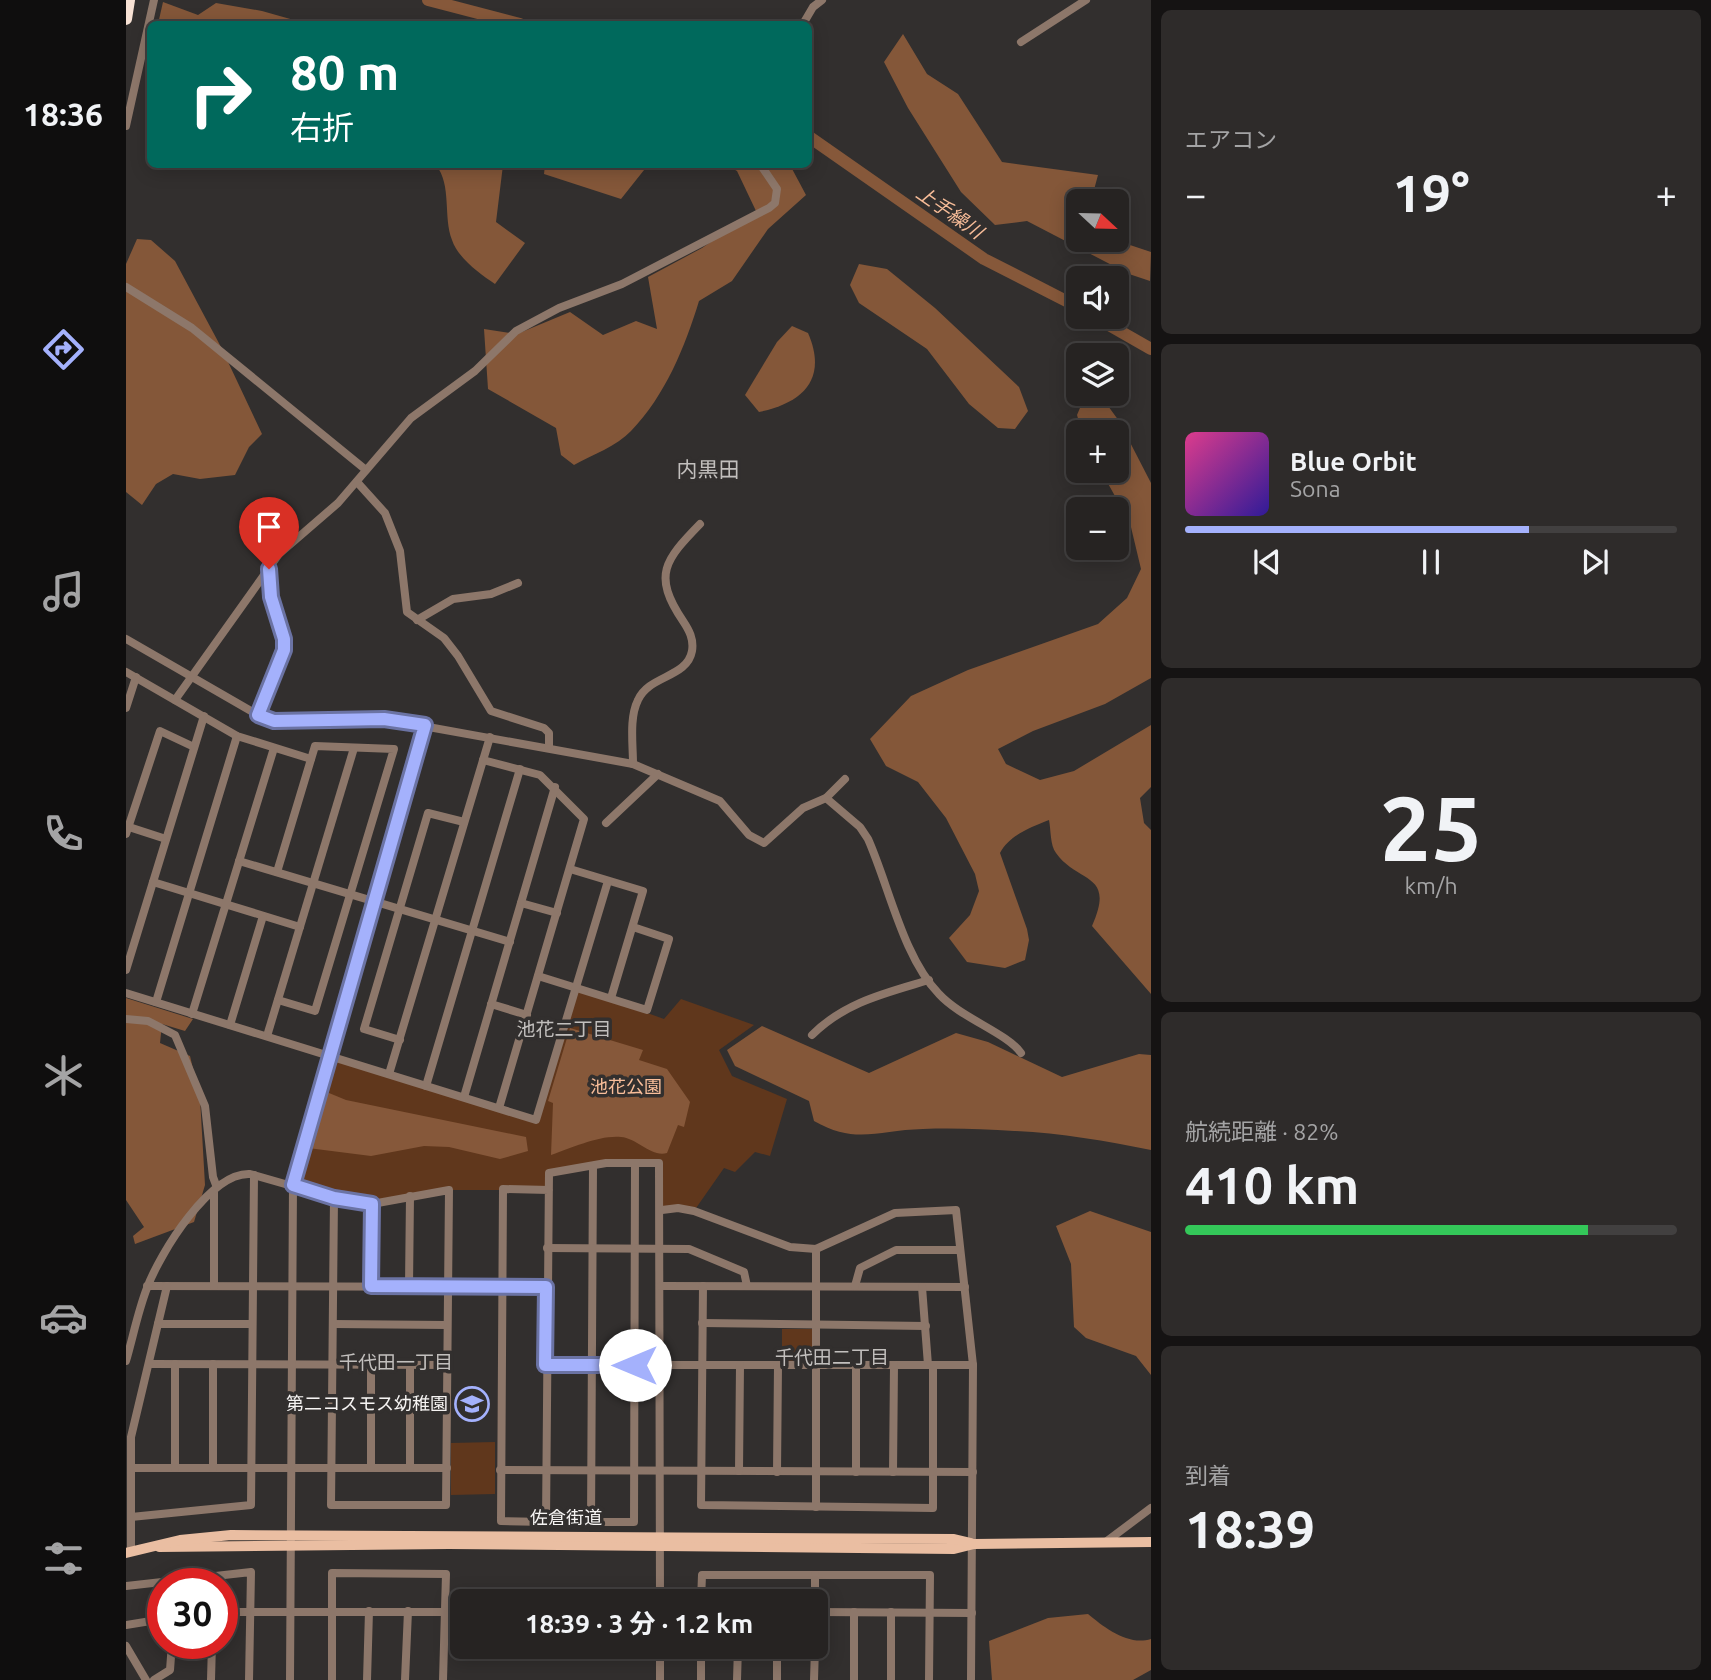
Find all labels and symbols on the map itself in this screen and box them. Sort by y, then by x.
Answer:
water label: 上手繰川 [913,181,989,244]
north arrow [1066,189,1129,252]
district label: 内黒田 [677,457,740,481]
pin [239,497,299,569]
district label: 池花二丁目 [516,1018,612,1040]
park label: 池花公園 [590,1076,662,1096]
position arrow [598,1328,672,1402]
district label: 千代田二丁目 [775,1346,889,1368]
district label: 千代田一丁目 [339,1351,453,1373]
school or university icon: 第二コスモス幼稚園 [453,1385,491,1423]
place label: 第二コスモス幼稚園 [286,1393,448,1413]
street label: 佐倉街道 [530,1507,602,1527]
speed limit sign: 30 [147,1568,238,1659]

